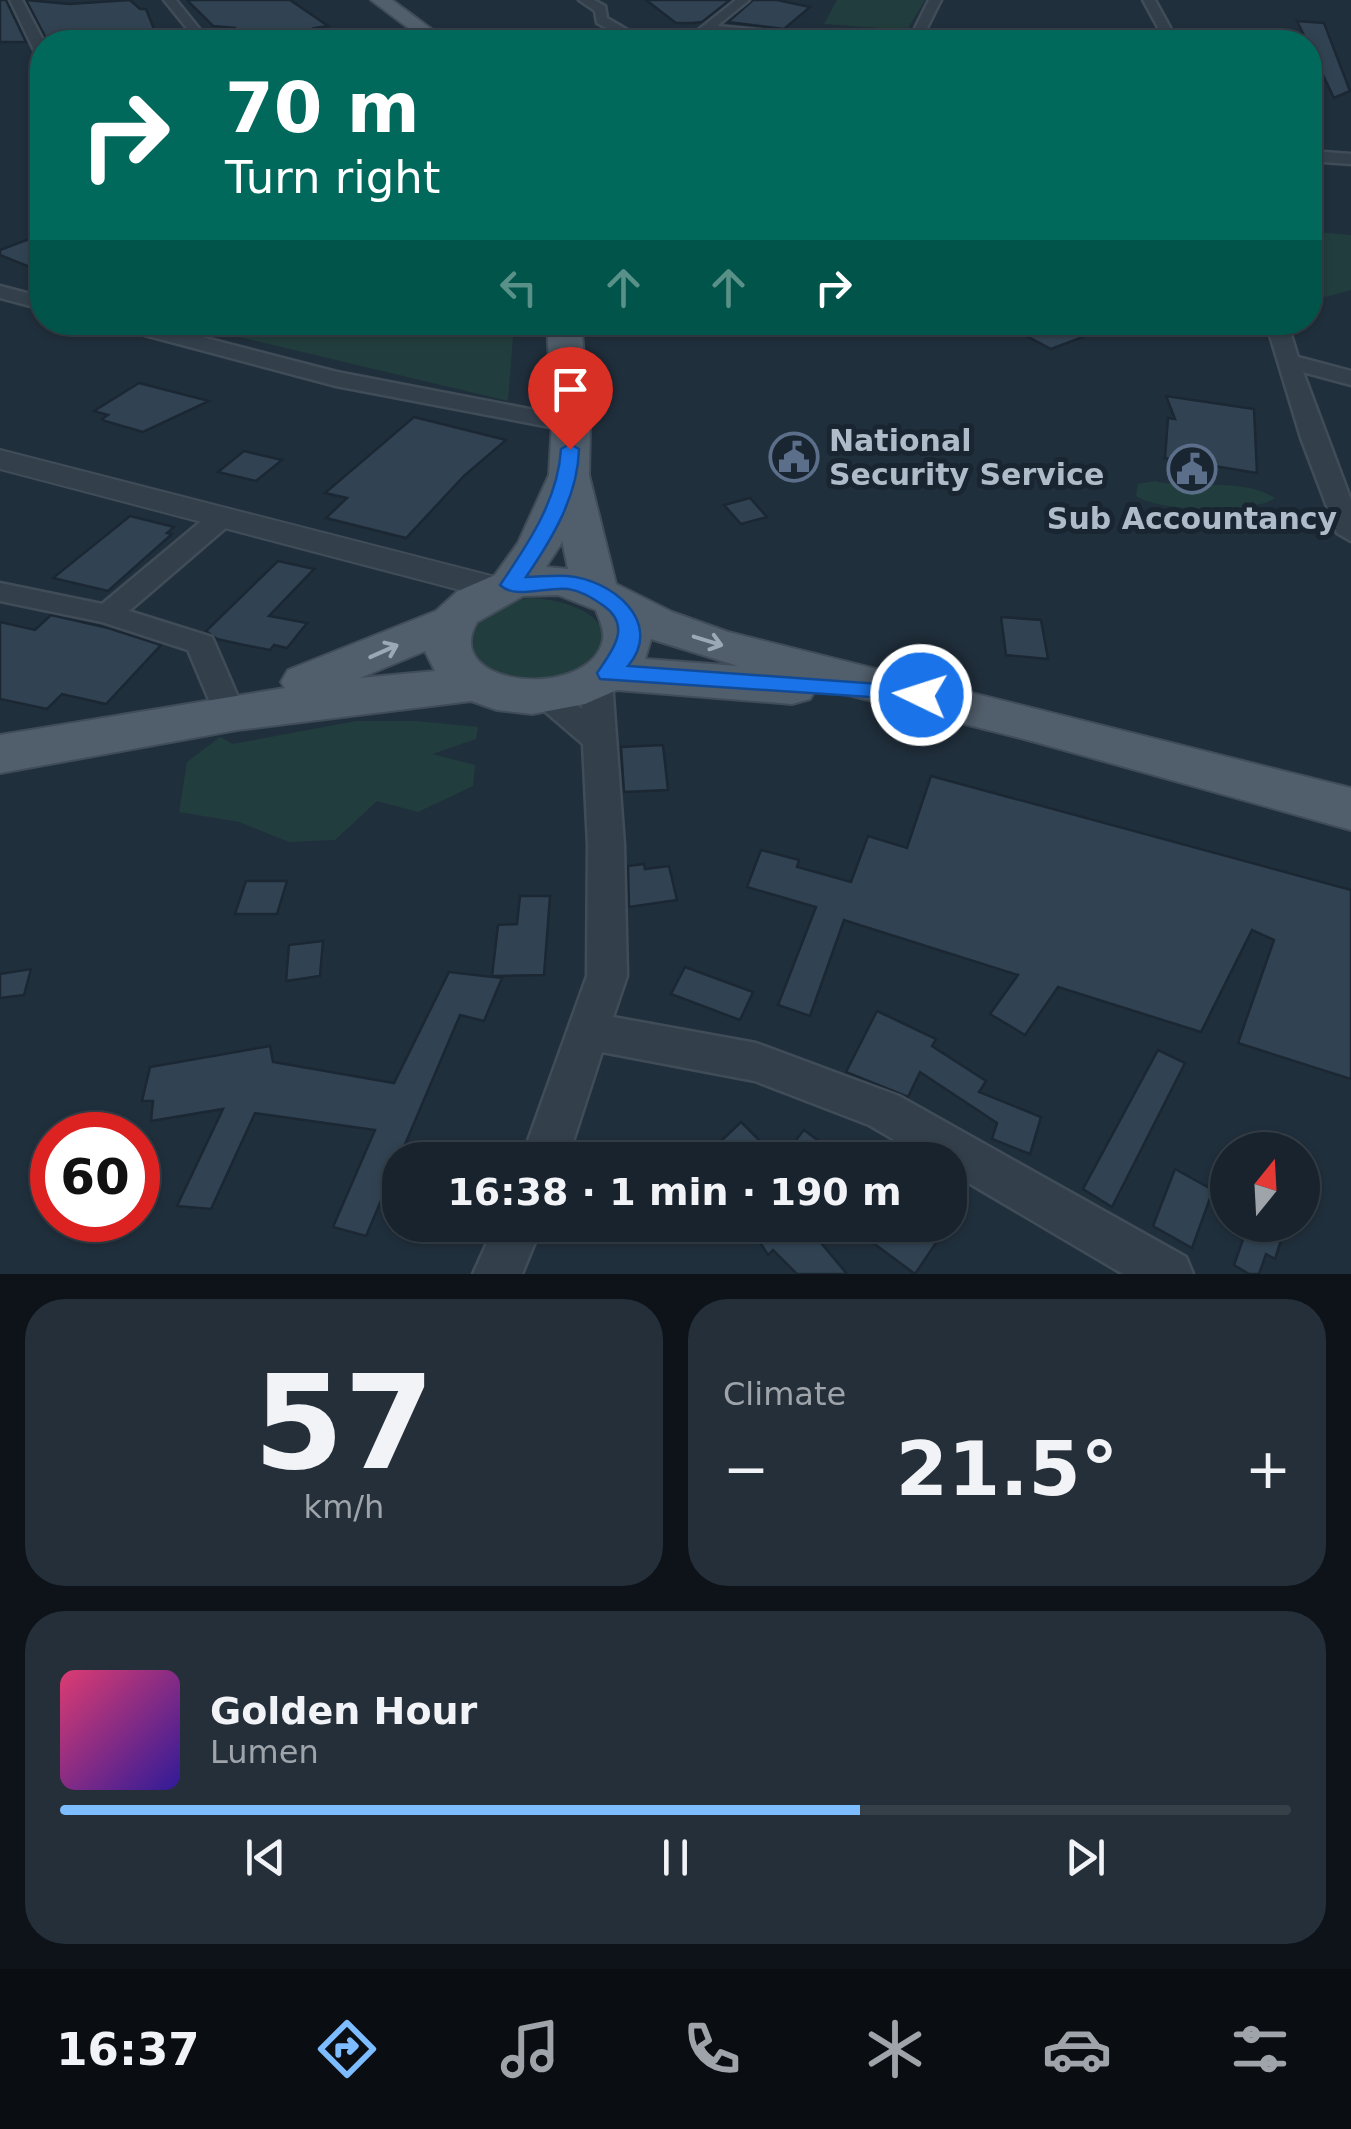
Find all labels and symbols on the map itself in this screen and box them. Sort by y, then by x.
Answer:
pin [528,347,613,450]
place label: National Security Service [829,423,1104,492]
public building icon: National Security Service [768,431,820,483]
public building icon: Sub Accountancy [1166,443,1218,495]
place label: Sub Accountancy [1047,501,1338,536]
one-way arrow [691,633,723,651]
one-way arrow [368,641,399,659]
position arrow [869,643,973,747]
speed limit sign: 60 [30,1112,160,1242]
north arrow [1210,1132,1320,1242]

